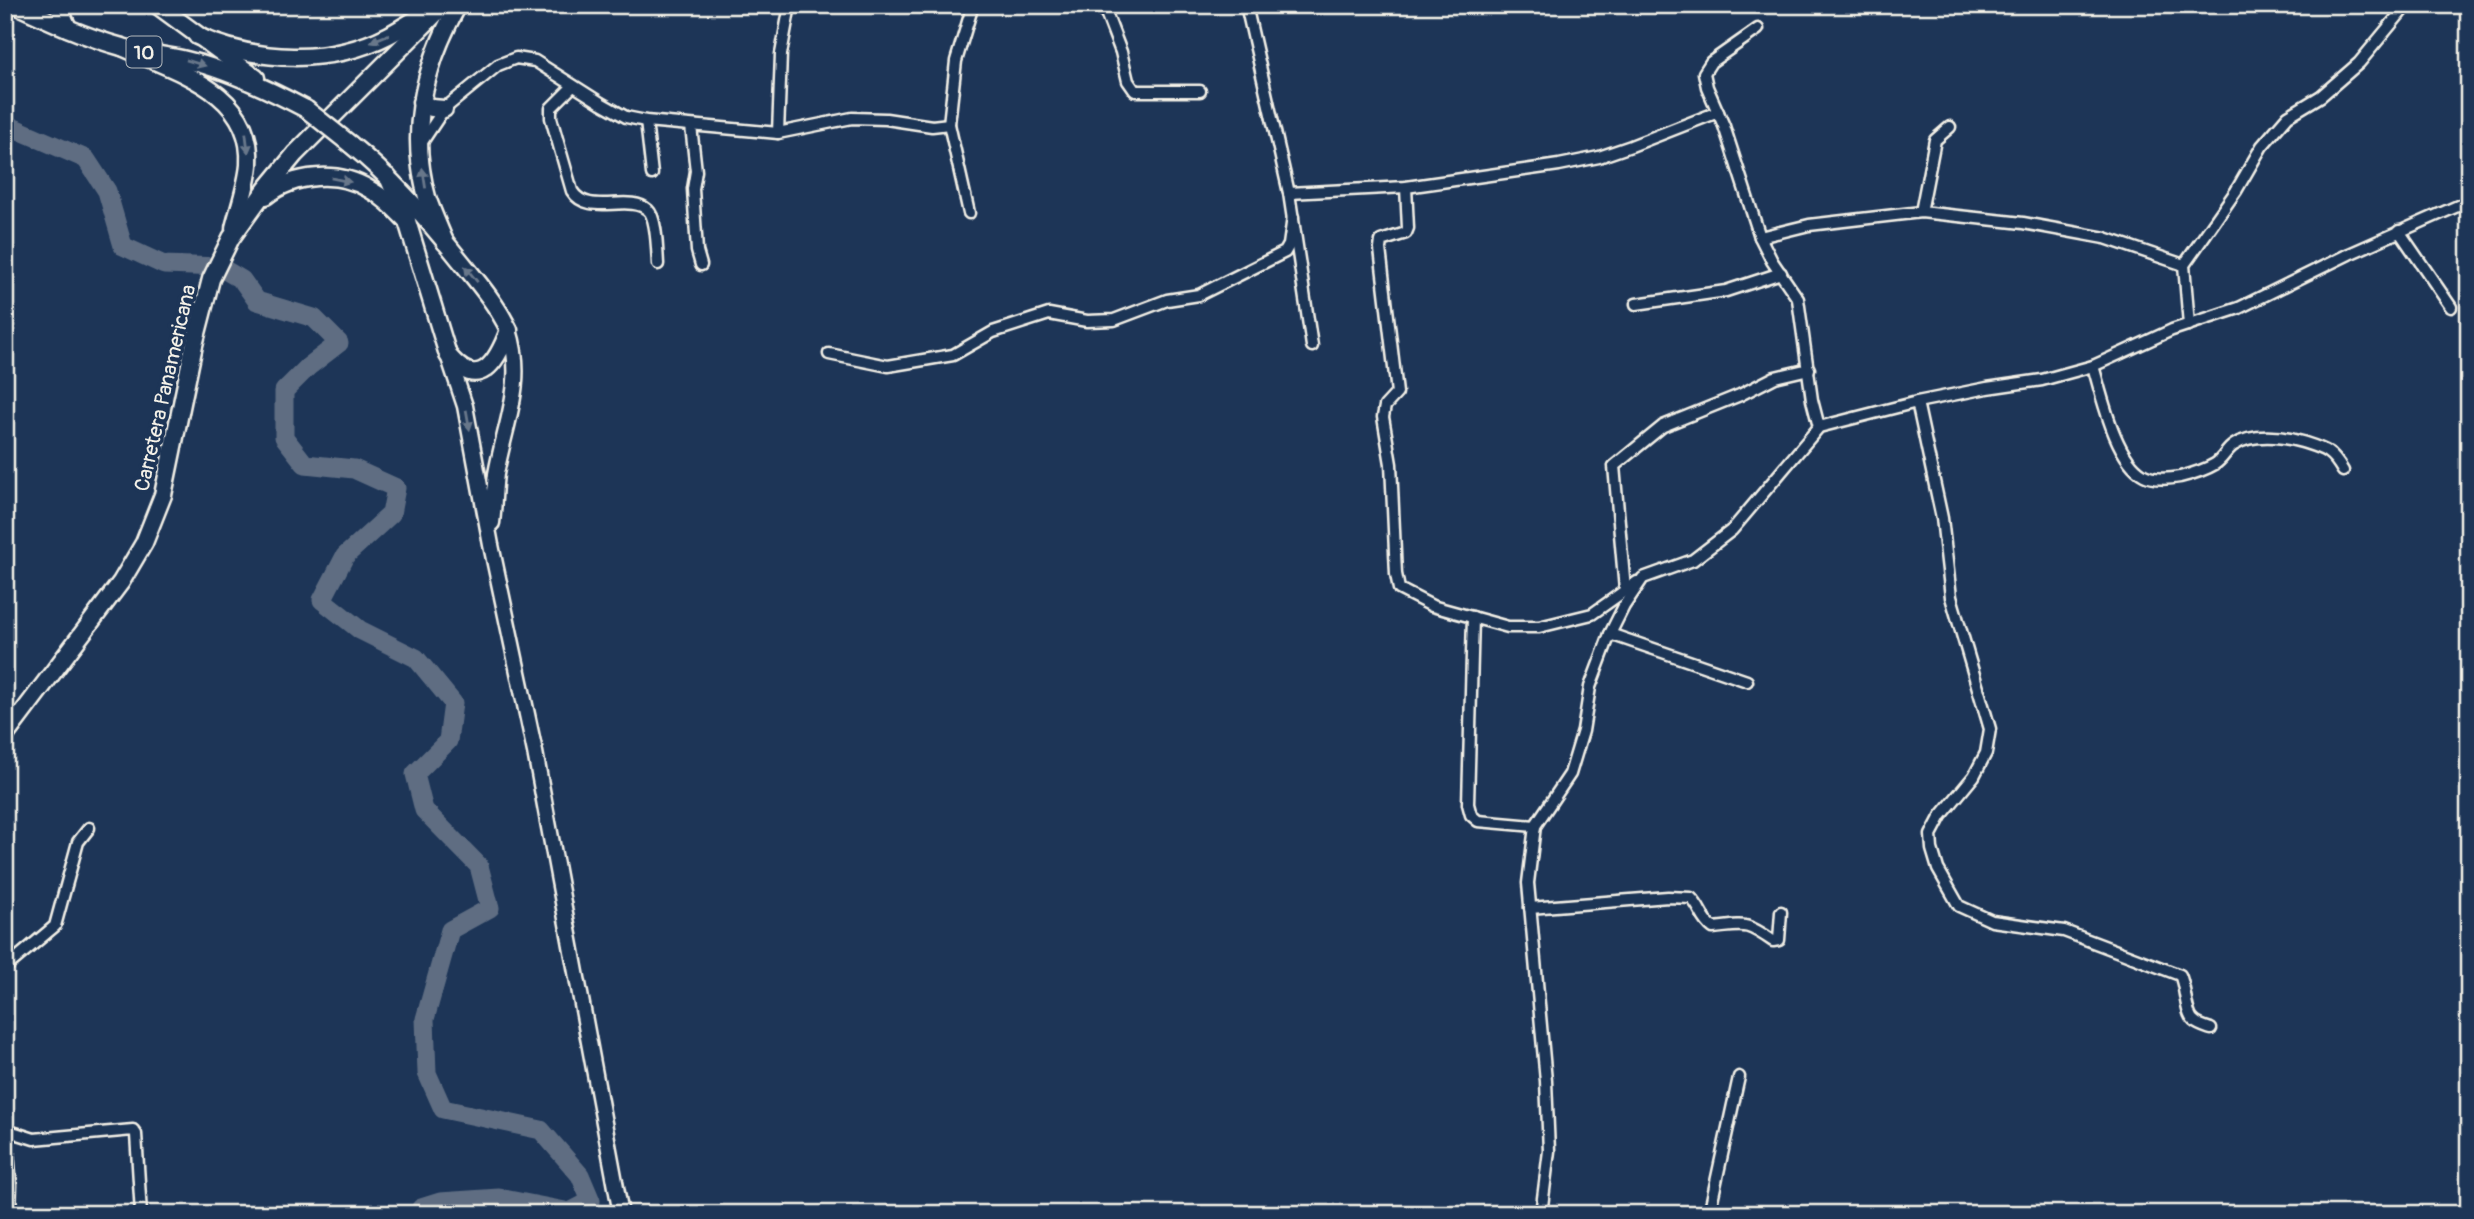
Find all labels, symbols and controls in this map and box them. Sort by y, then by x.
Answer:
one-way arrow [369,33,390,44]
road number: 10 [127,36,162,68]
one-way arrow [186,59,207,69]
one-way arrow [242,133,253,155]
one-way arrow [418,166,429,188]
one-way arrow [330,174,352,185]
one-way arrow [464,265,479,282]
street label: Carretera Panamericana [129,282,202,494]
one-way arrow [463,409,474,431]

